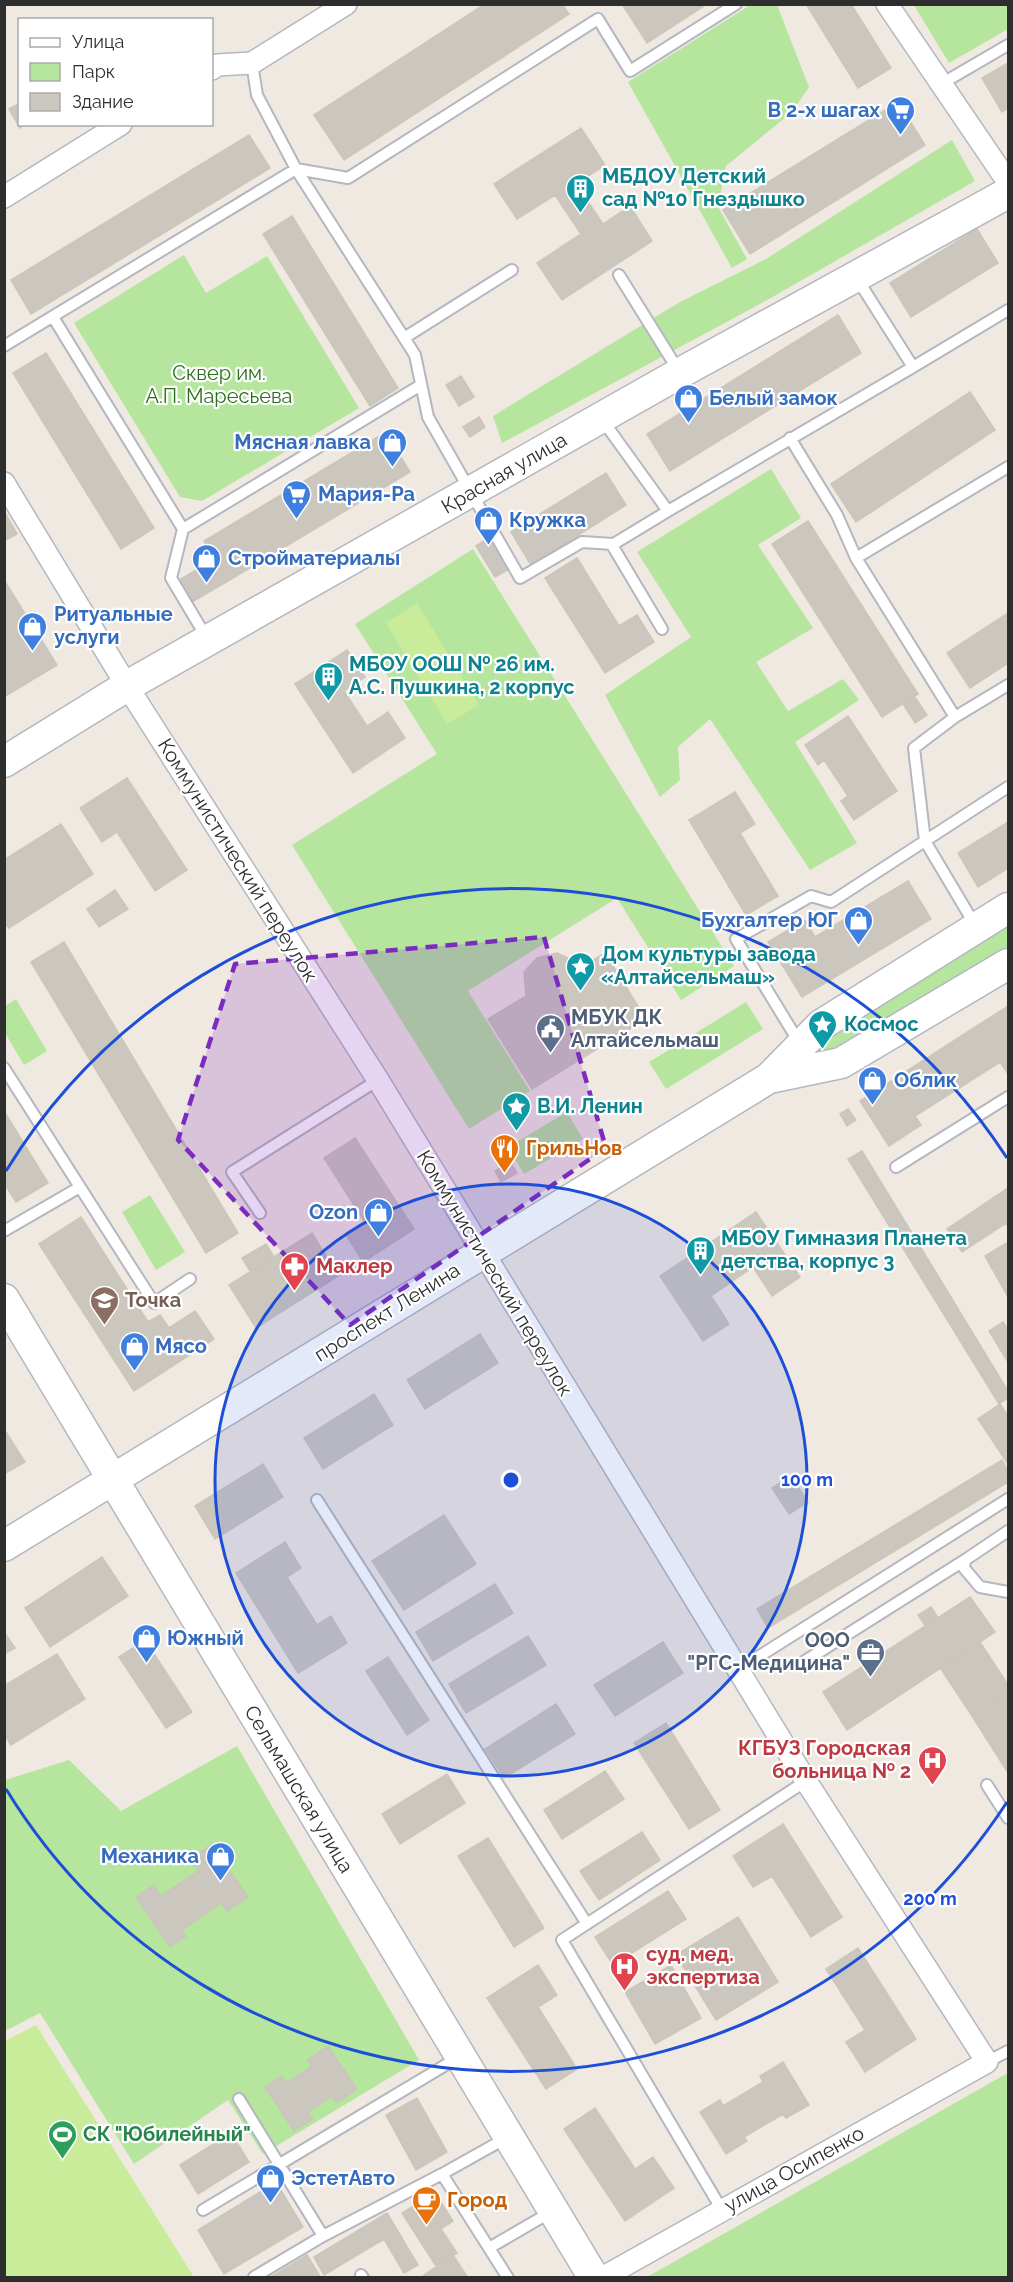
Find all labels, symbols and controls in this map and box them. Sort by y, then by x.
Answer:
legend [18,18,213,126]
text: Улица [72,31,124,52]
text: Парк [72,61,115,82]
text: Здание [72,91,134,112]
supermarket icon: В 2-х шагах [885,94,917,136]
place label: В 2-х шагах [768,98,880,122]
place label: МБДОУ Детский сад №10 Гнездышко [602,164,805,211]
building icon: МБДОУ Детский сад №10 Гнездышко [565,172,597,214]
park label: Сквер им. А.П. Маресьева [146,361,292,408]
shop icon: Белый замок [672,382,704,424]
place label: Белый замок [709,386,838,410]
shop icon: Мясная лавка [376,426,408,468]
street label: Красная улица [437,427,571,519]
place label: Мясная лавка [234,430,371,454]
supermarket icon: Мария-Ра [281,478,313,520]
place label: Мария-Ра [318,482,415,506]
shop icon: Кружка [472,504,504,546]
place label: Кружка [509,508,586,532]
shop icon: Стройматериалы [191,542,223,584]
place label: Стройматериалы [228,546,400,570]
place label: Ритуальные услуги [54,602,173,649]
shop icon: Ритуальные услуги [17,610,49,652]
place label: МБОУ ООШ № 26 им. А.С. Пушкина, 2 корпус [349,652,575,699]
building icon: МБОУ ООШ № 26 им. А.С. Пушкина, 2 корпус [312,660,344,702]
street label: Коммунистический переулок [153,734,323,986]
shop icon: Бухгалтер ЮГ [843,904,875,946]
place label: Бухгалтер ЮГ [701,908,838,932]
place label: Дом культуры завода «Алтайсельмаш» [601,942,816,989]
place icon: Дом культуры завода «Алтайсельмаш» [564,950,596,992]
place label: МБУК ДК Алтайсельмаш [571,1005,719,1052]
place icon: Космос [807,1008,839,1050]
public building icon: МБУК ДК Алтайсельмаш [534,1012,566,1054]
place label: Космос [844,1012,918,1036]
shop icon: Облик [857,1064,889,1106]
place label: Облик [894,1068,957,1092]
place icon: В.И. Ленин [500,1090,532,1132]
place label: В.И. Ленин [537,1094,643,1118]
restaurant icon: ГрильНов [489,1132,521,1174]
place label: ГрильНов [526,1136,622,1160]
street label: Коммунистический переулок [412,1146,578,1400]
shop icon: Ozon [363,1196,395,1238]
place label: Ozon [309,1200,358,1224]
place label: МБОУ Гимназия Планета детства, корпус 3 [721,1226,967,1273]
building icon: МБОУ Гимназия Планета детства, корпус 3 [684,1234,716,1276]
pharmacy icon: Маклер [279,1250,311,1292]
place label: Маклер [316,1254,393,1278]
street label: проспект Ленина [310,1258,464,1366]
school or university icon: Точка [88,1284,120,1326]
place label: Точка [125,1288,181,1312]
shop icon: Мясо [118,1330,150,1372]
place label: Мясо [155,1334,207,1358]
text: 100 m [781,1469,833,1490]
centre of rings [501,1470,521,1490]
shop icon: Южный [130,1622,162,1664]
place label: Южный [167,1626,244,1650]
place label: ООО "РГС-Медицина" [687,1628,850,1675]
office icon: ООО "РГС-Медицина" [855,1636,887,1678]
street label: Сельмашская улица [239,1701,359,1877]
place label: КГБУЗ Городская больница № 2 [738,1736,911,1783]
hospital icon: КГБУЗ Городская больница № 2 [916,1744,948,1786]
shop icon: Механика [204,1840,236,1882]
place label: Механика [101,1844,199,1868]
text: 200 m [903,1888,957,1909]
place label: суд. мед. экспертиза [646,1942,760,1989]
hospital icon: суд. мед. экспертиза [609,1950,641,1992]
sports icon: СК "Юбилейный" [46,2118,78,2160]
street label: улица Осипенко [720,2121,868,2217]
place label: СК "Юбилейный" [83,2122,251,2146]
shop icon: ЭстетАвто [254,2162,286,2204]
place label: ЭстетАвто [291,2166,395,2190]
cafe icon: Город [410,2184,442,2226]
place label: Город [447,2188,508,2212]

